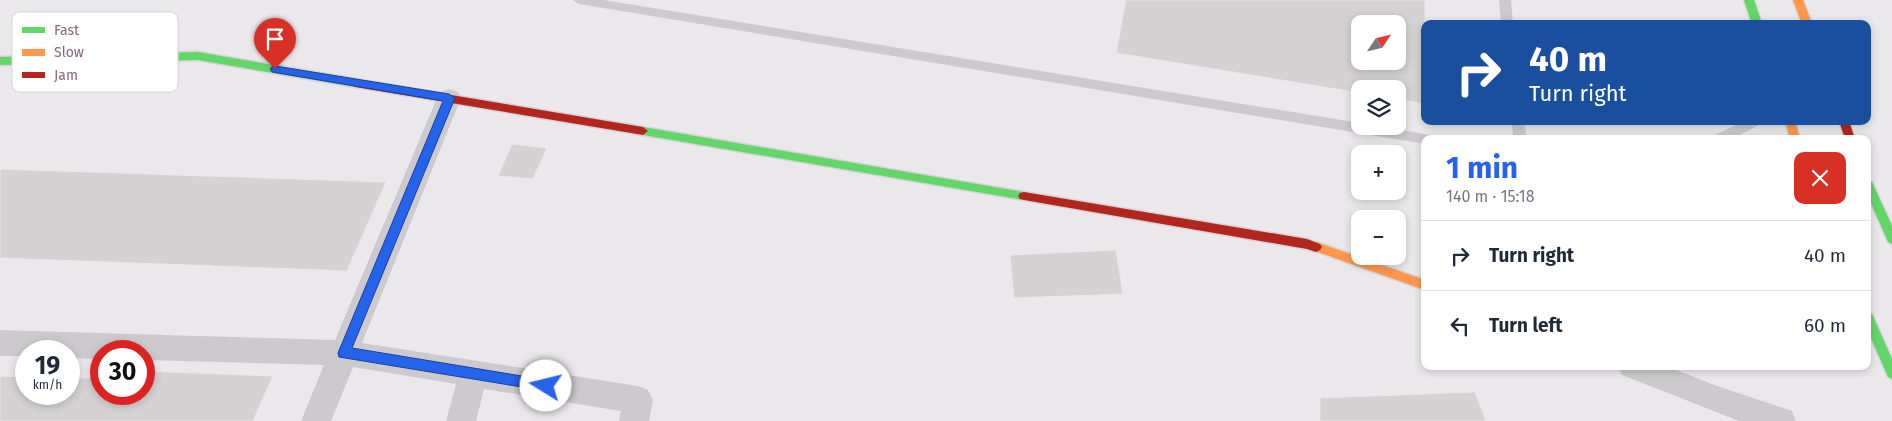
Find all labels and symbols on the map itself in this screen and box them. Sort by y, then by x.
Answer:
legend [12,12,178,92]
north arrow [1351,15,1406,70]
pin [254,18,296,69]
text: Fast [54,22,80,39]
text: Slow [54,44,84,61]
text: Jam [54,67,78,84]
speed limit sign: 30 [90,340,155,405]
position arrow [519,359,571,411]

